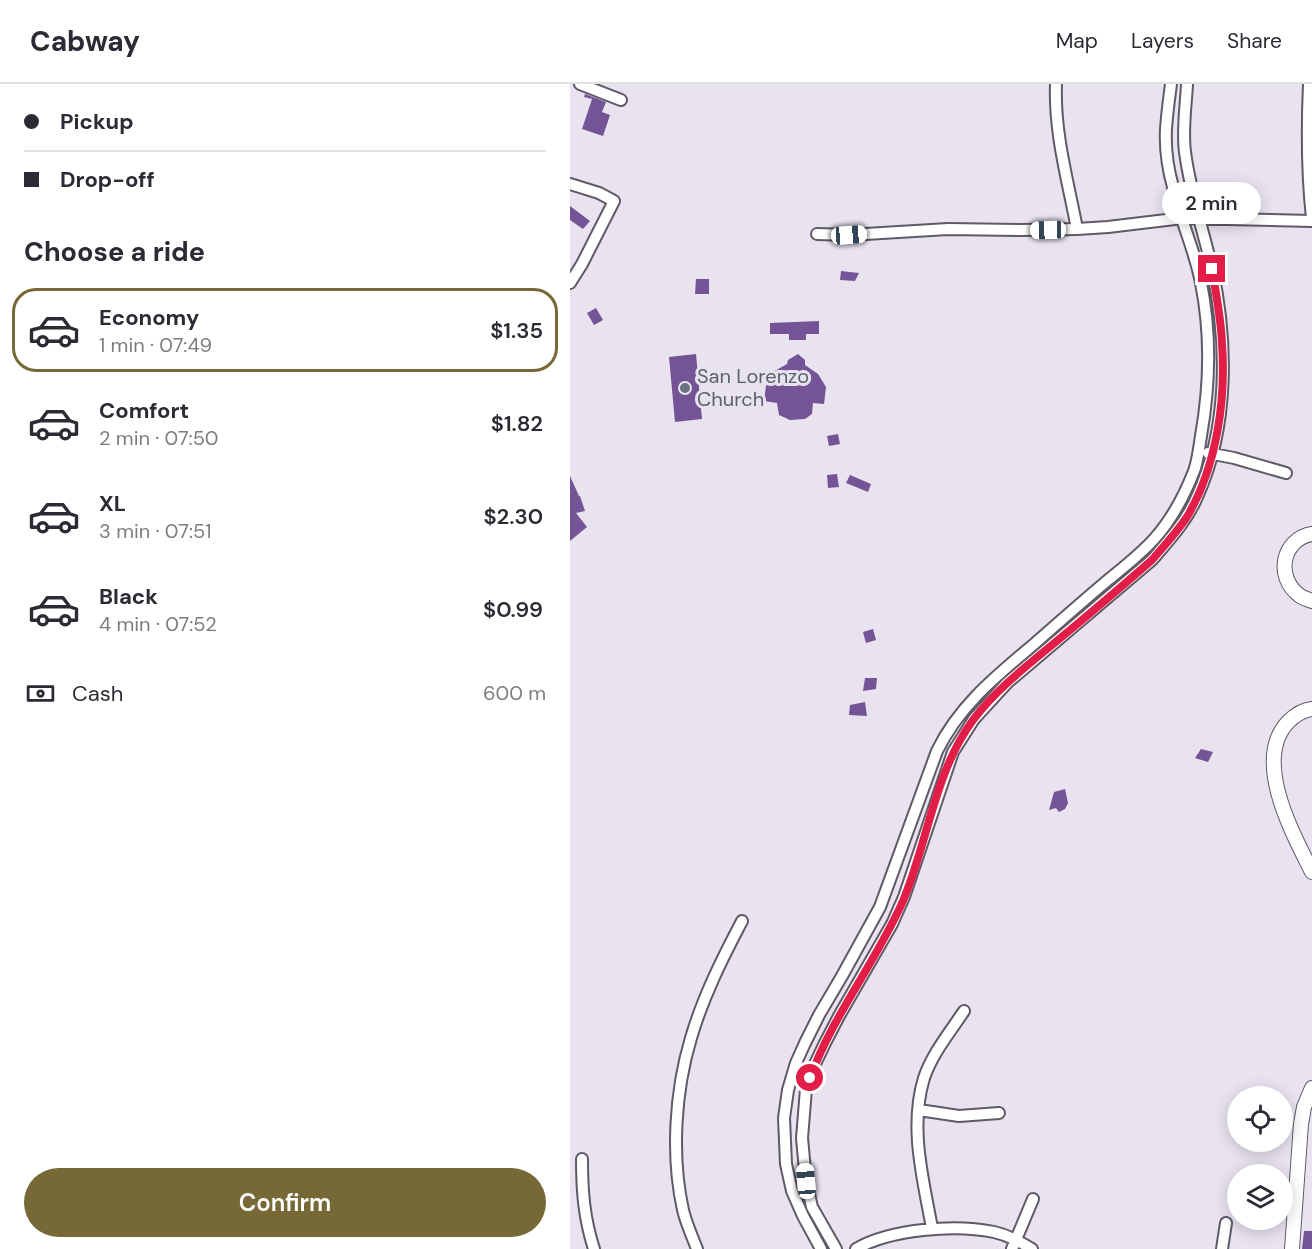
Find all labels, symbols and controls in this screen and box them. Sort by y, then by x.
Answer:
text: Cabway [30,23,140,60]
text: Map [1056,27,1098,55]
text: Layers [1131,27,1194,55]
text: Share [1227,27,1282,55]
text: Pickup [60,107,134,136]
text: Drop-off [60,165,155,194]
callout: 2 min [1162,182,1262,224]
text: 2 min [1185,190,1238,216]
car [1030,221,1066,239]
car [830,225,868,245]
text: Choose a ride [24,234,205,269]
route end [1198,255,1225,282]
icon: car [27,303,81,357]
text: Economy [99,303,199,332]
text: $1.35 [490,316,543,345]
text: 1 min · 07:49 [99,332,212,358]
place label: San Lorenzo Church [697,363,809,412]
marker: San Lorenzo Church [678,381,692,395]
icon: car [27,396,81,450]
text: Comfort [99,396,189,425]
text: $1.82 [491,409,543,438]
text: 2 min · 07:50 [99,425,219,451]
icon: car [27,489,81,543]
text: XL [99,489,126,518]
text: $2.30 [483,502,543,531]
text: 3 min · 07:51 [99,518,211,544]
icon: car [27,582,81,636]
text: Black [99,582,158,611]
text: $0.99 [483,595,543,624]
text: 4 min · 07:52 [99,611,217,637]
icon: cash [24,677,57,710]
text: Cash [72,679,123,708]
text: 600 m [483,680,546,706]
route start [796,1064,823,1091]
map controls [1227,1086,1293,1230]
button: locate [1227,1086,1293,1152]
car [795,1162,817,1200]
button: layers [1227,1164,1293,1230]
button: Confirm [24,1168,546,1237]

